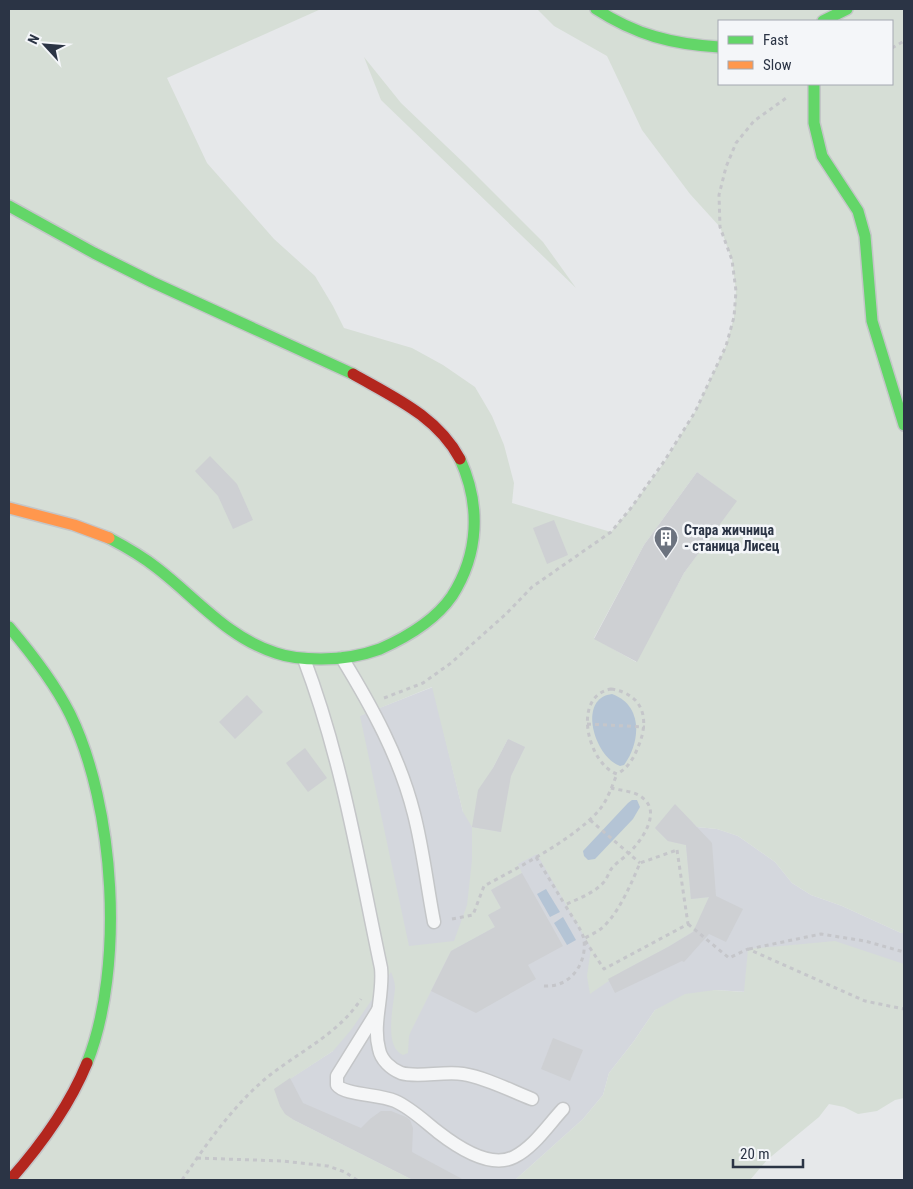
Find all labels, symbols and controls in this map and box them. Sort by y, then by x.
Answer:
north arrow [20,20,70,70]
legend [718,20,893,85]
text: Fast [763,31,788,49]
text: N [24,32,42,47]
text: Slow [763,56,792,74]
place label: Стара жичница - станица Лисец [684,522,780,554]
building icon: Стара жичница - станица Лисец [653,525,679,559]
scale bar [733,1136,803,1168]
text: 20 m [740,1145,770,1163]

